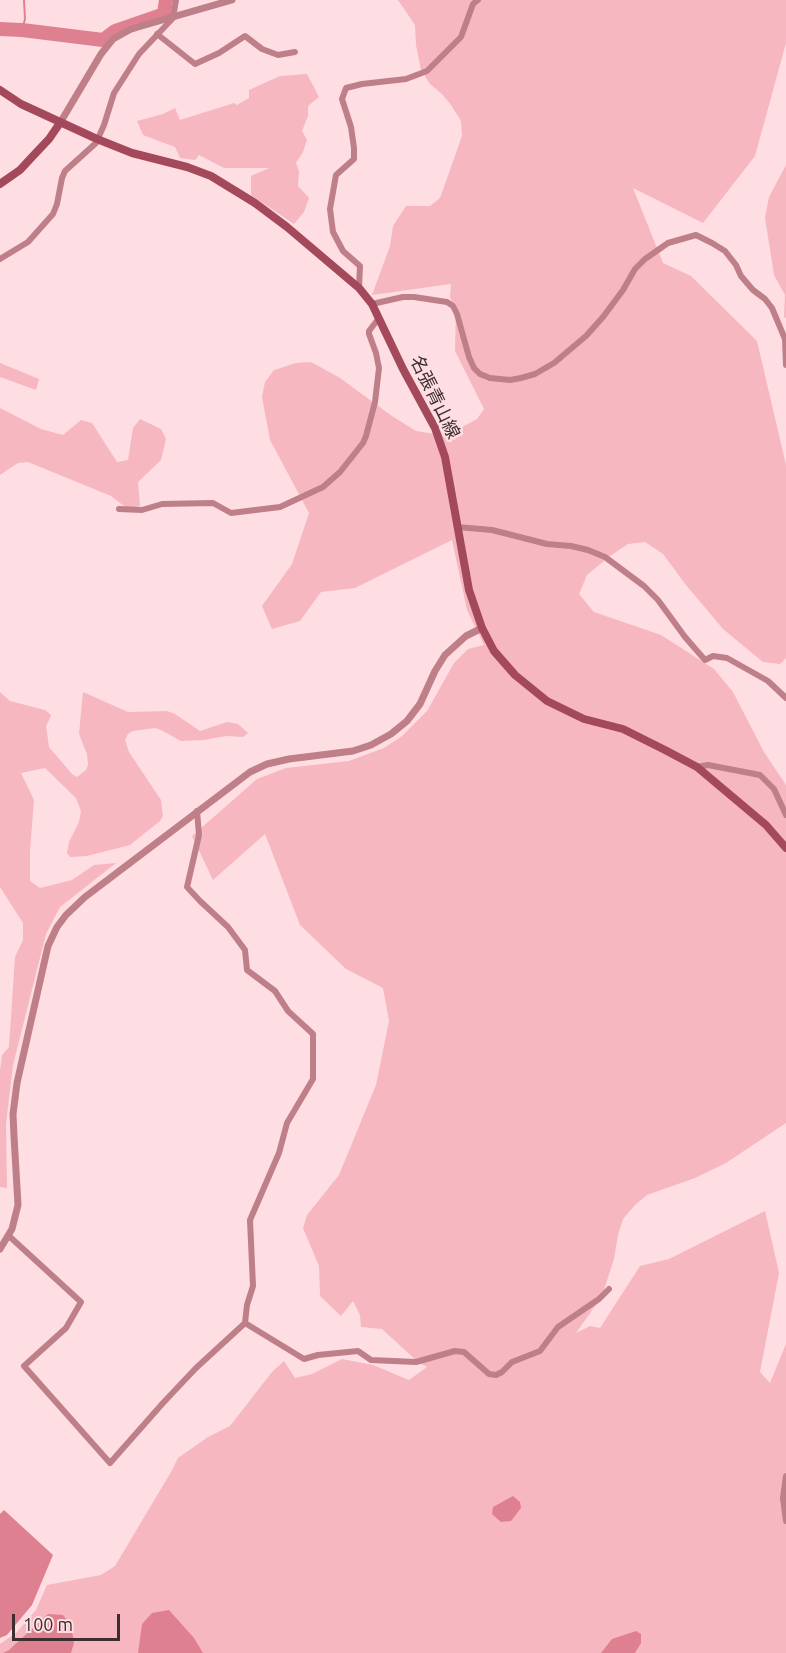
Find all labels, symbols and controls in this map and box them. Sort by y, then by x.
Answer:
street label: 名張青山線 [406,352,464,442]
scale bar [15,1602,123,1640]
text: 100 m [23,1614,73,1634]

